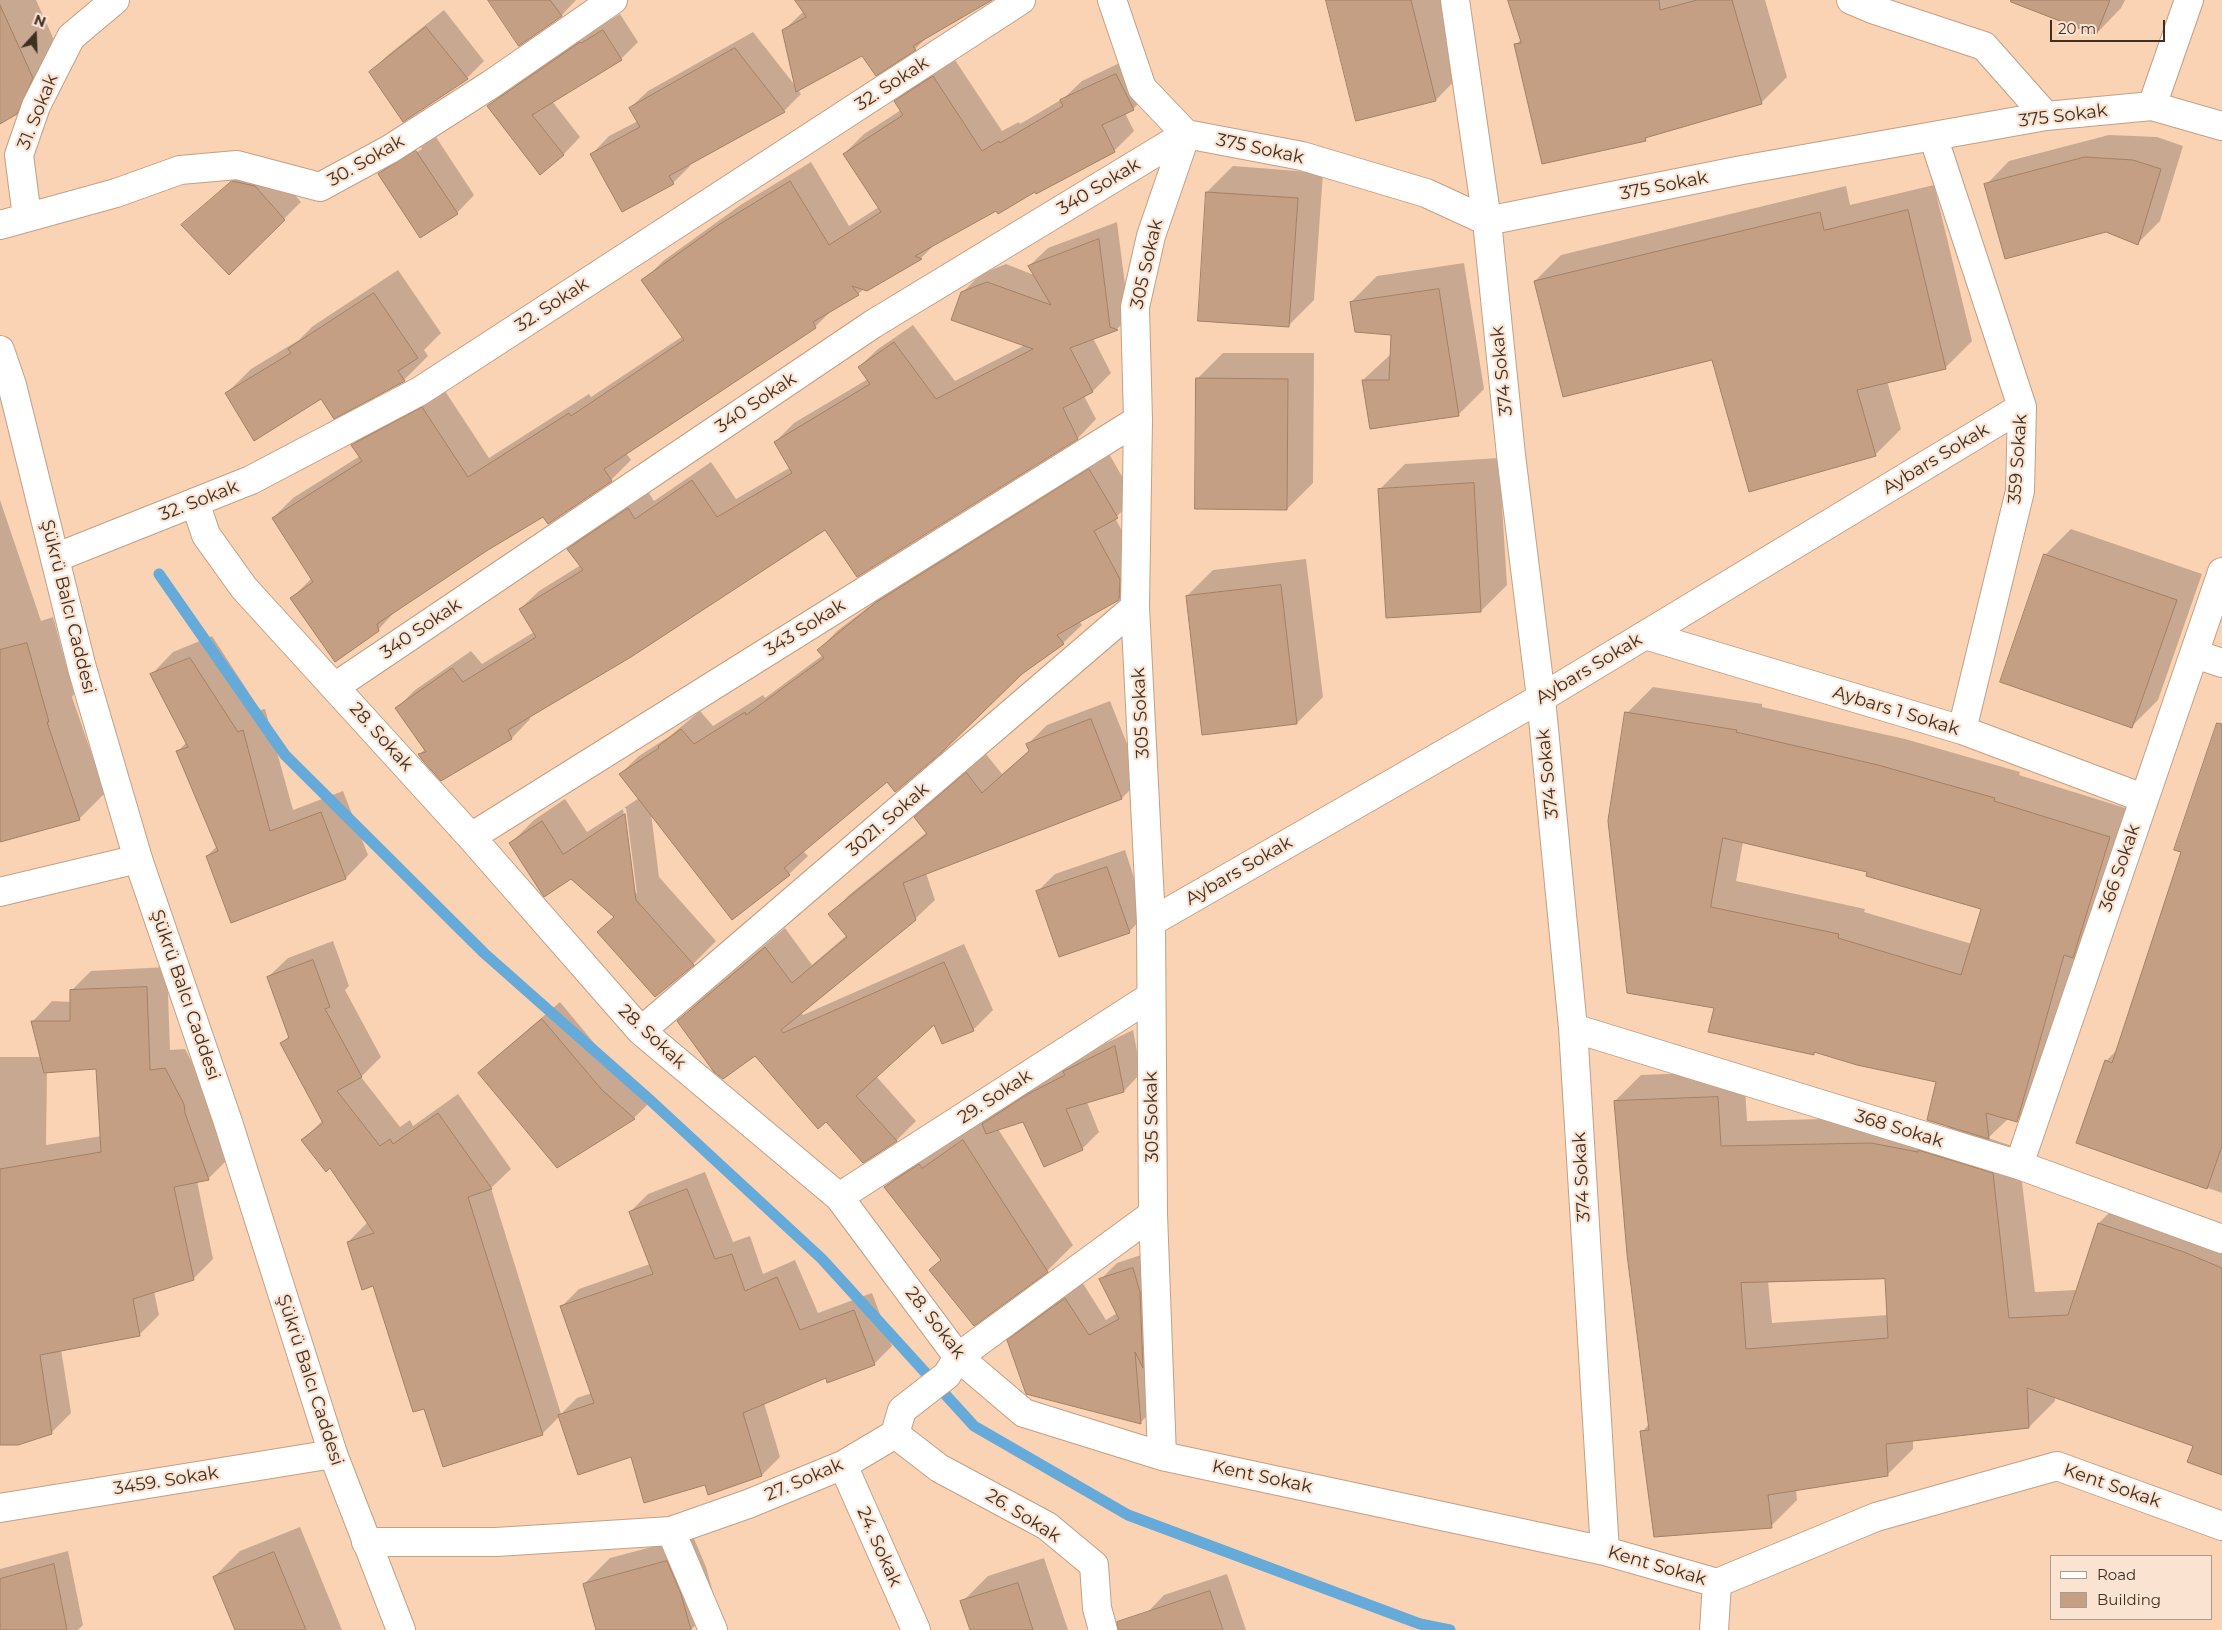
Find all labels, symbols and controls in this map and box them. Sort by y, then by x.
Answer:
north arrow [10,10,60,60]
scale bar [2052,10,2167,42]
text: N [32,11,49,31]
text: 20 m [2058,19,2096,38]
street label: 32. Sokak [851,52,933,116]
street label: 31. Sokak [13,71,63,153]
street label: 375 Sokak [2017,100,2109,132]
street label: 375 Sokak [1214,129,1306,169]
street label: 30. Sokak [324,130,408,192]
street label: 340 Sokak [1054,154,1144,220]
street label: 375 Sokak [1618,167,1710,205]
street label: 305 Sokak [1126,217,1168,311]
street label: 32. Sokak [511,273,593,337]
street label: 374 Sokak [1487,325,1517,417]
street label: 340 Sokak [711,368,801,438]
street label: 359 Sokak [2004,413,2032,505]
street label: Aybars Sokak [1879,419,1993,499]
street label: 32. Sokak [156,476,242,526]
street label: Şükrü Balcı Caddesi [36,518,100,696]
street label: 340 Sokak [376,594,466,664]
street label: 343 Sokak [761,595,849,661]
street label: Aybars Sokak [1532,629,1646,709]
street label: 305 Sokak [1128,667,1154,759]
street label: Aybars 1 Sokak [1830,681,1962,741]
street label: 28. Sokak [345,698,417,776]
street label: 374 Sokak [1533,728,1563,820]
street label: 3021. Sokak [843,779,933,861]
street label: 366 Sokak [2095,821,2145,915]
street label: Aybars Sokak [1182,832,1296,910]
street label: Şükrü Balcı Caddesi [146,907,224,1083]
street label: 28. Sokak [614,1000,690,1074]
street label: 29. Sokak [954,1065,1036,1129]
street label: 305 Sokak [1140,1071,1164,1163]
street label: 368 Sokak [1852,1105,1946,1153]
street label: 374 Sokak [1569,1131,1595,1223]
street label: 28. Sokak [900,1283,970,1363]
street label: Şükrü Balcı Caddesi [272,1292,348,1468]
street label: 27. Sokak [762,1454,846,1506]
street label: Kent Sokak [1210,1456,1314,1498]
street label: Kent Sokak [2060,1459,2164,1513]
street label: 3459. Sokak [112,1462,220,1500]
street label: 26. Sokak [982,1485,1064,1547]
street label: 24. Sokak [852,1504,906,1590]
street label: Kent Sokak [1605,1542,1709,1590]
legend [2050,1555,2212,1620]
text: Road [2097,1565,2136,1584]
text: Building [2097,1590,2161,1609]

